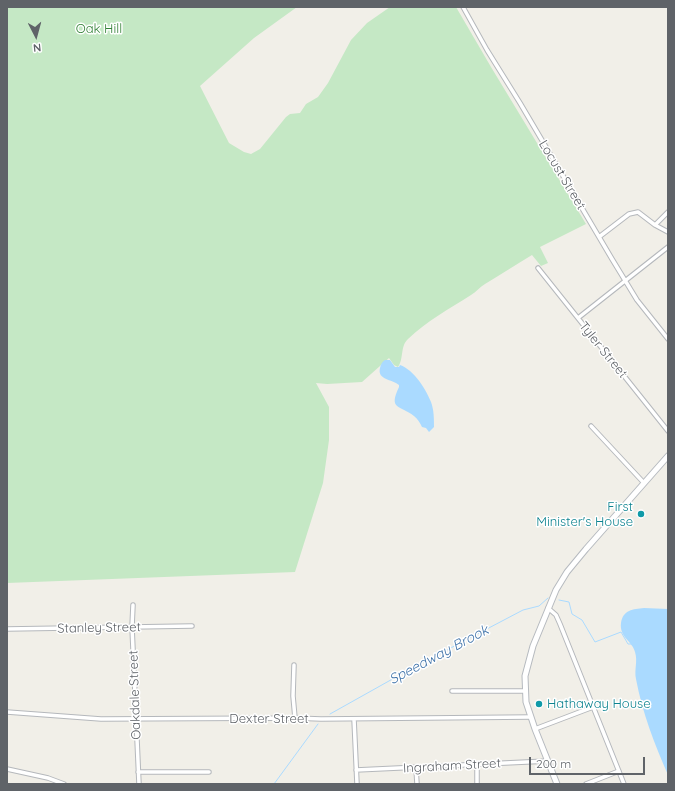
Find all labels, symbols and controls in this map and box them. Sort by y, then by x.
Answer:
north arrow [16,16,56,56]
park label: Oak Hill [76,21,122,37]
text: N [32,41,42,55]
street label: Locust Street [535,137,589,213]
street label: Tyler Street [575,319,631,381]
place label: First Minister's House [536,499,633,530]
marker: First Minister's House [636,509,646,519]
street label: Stanley Street [57,619,141,637]
water label: Speedway Brook [386,622,492,688]
street label: Oakdale Street [126,650,144,740]
place label: Hathaway House [547,696,651,712]
marker: Hathaway House [534,699,544,709]
street label: Dexter Street [229,711,309,727]
scale bar [531,749,647,775]
street label: Ingraham Street [403,756,501,776]
text: 200 m [536,756,571,771]

